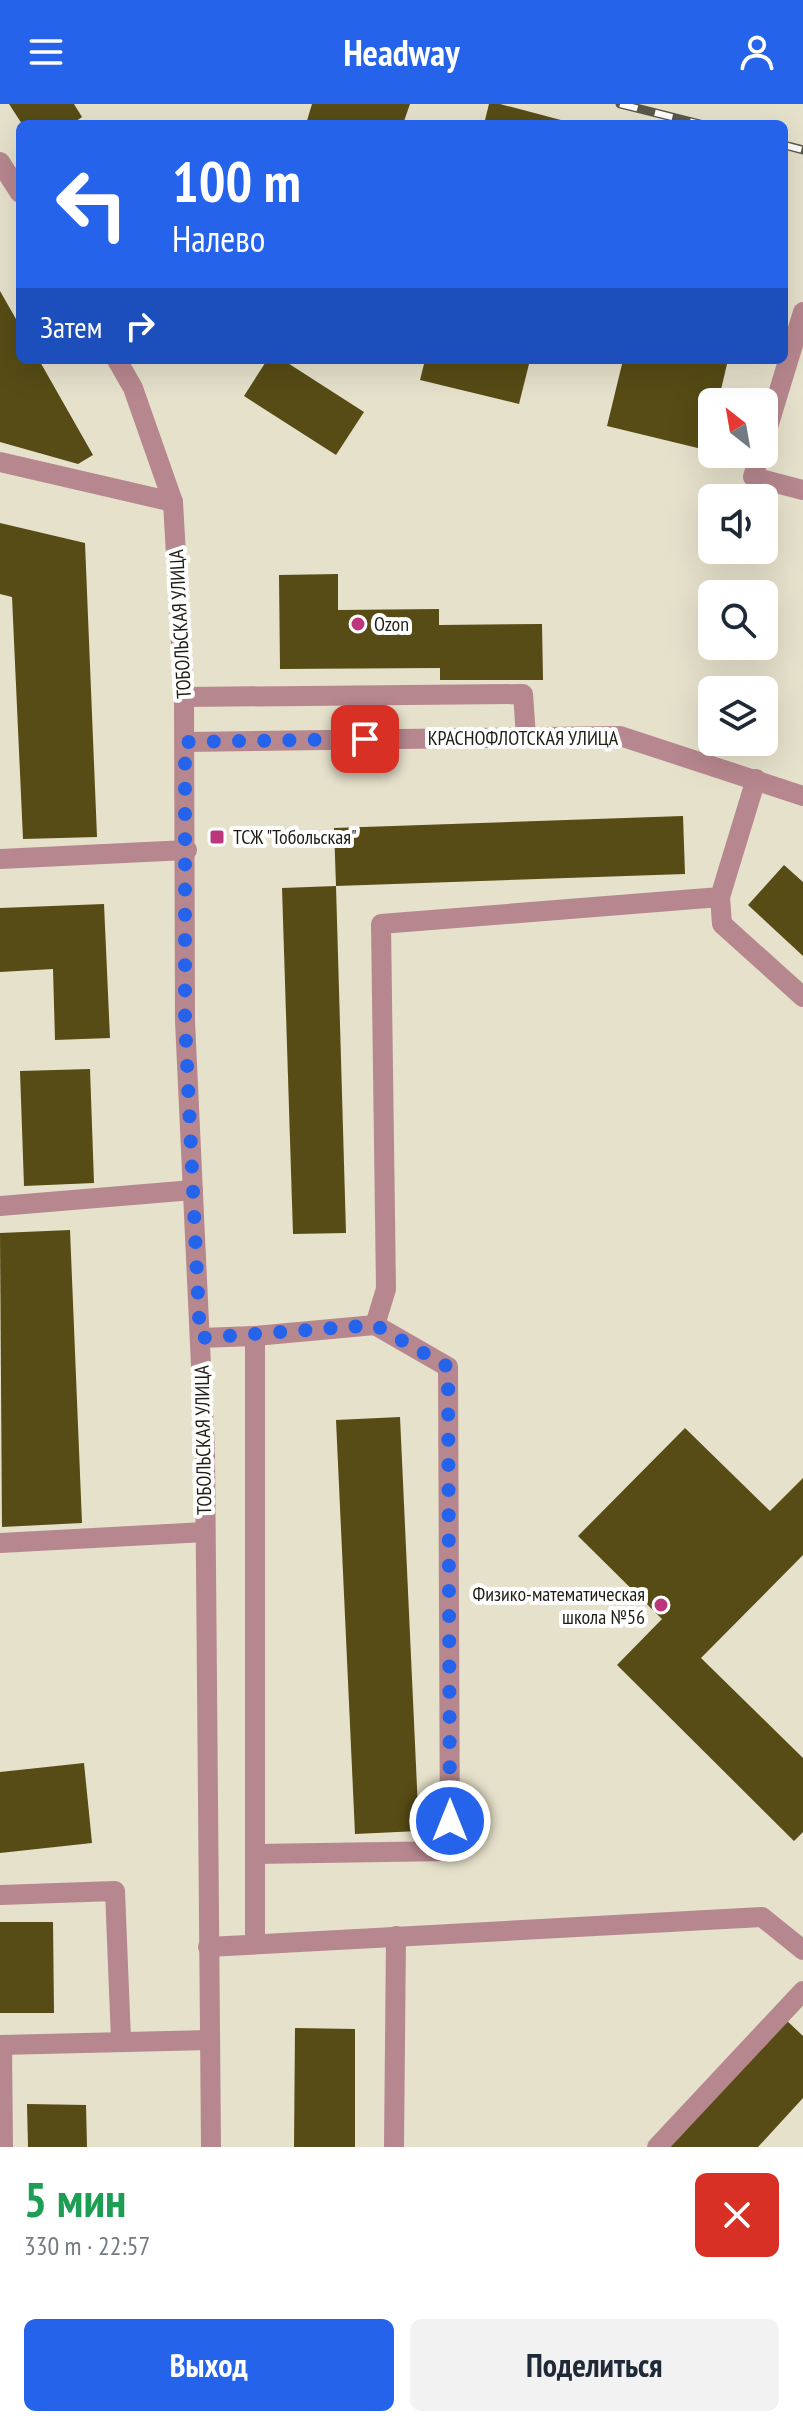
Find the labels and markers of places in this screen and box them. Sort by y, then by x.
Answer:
place label: Ozon [374,611,409,637]
marker: Ozon [349,615,367,633]
pin [331,705,399,773]
place label: ТСЖ "Тобольская" [233,824,357,850]
marker: ТСЖ "Тобольская" [208,828,226,846]
place label: Физико-математическая школа №56 [473,1581,645,1630]
marker: Физико-математическая школа №56 [652,1596,670,1614]

